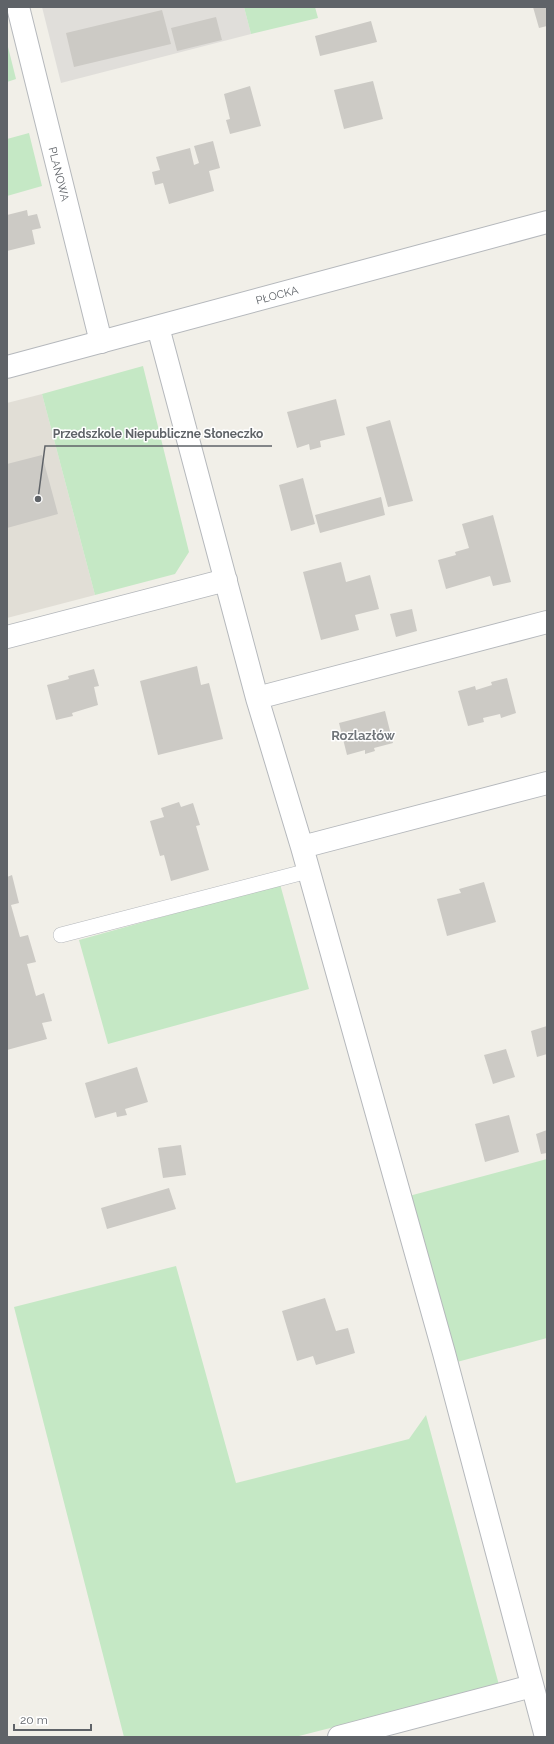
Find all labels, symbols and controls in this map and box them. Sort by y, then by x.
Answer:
street label: PLANOWA [46,146,72,203]
street label: PŁOCKA [255,283,300,307]
callout: Przedszkole Niepubliczne Słoneczko [45,422,272,446]
text: Przedszkole Niepubliczne Słoneczko [53,427,263,441]
district label: Rozlazłów [331,728,395,743]
scale bar [14,1706,91,1732]
text: 20 m [20,1713,48,1727]

